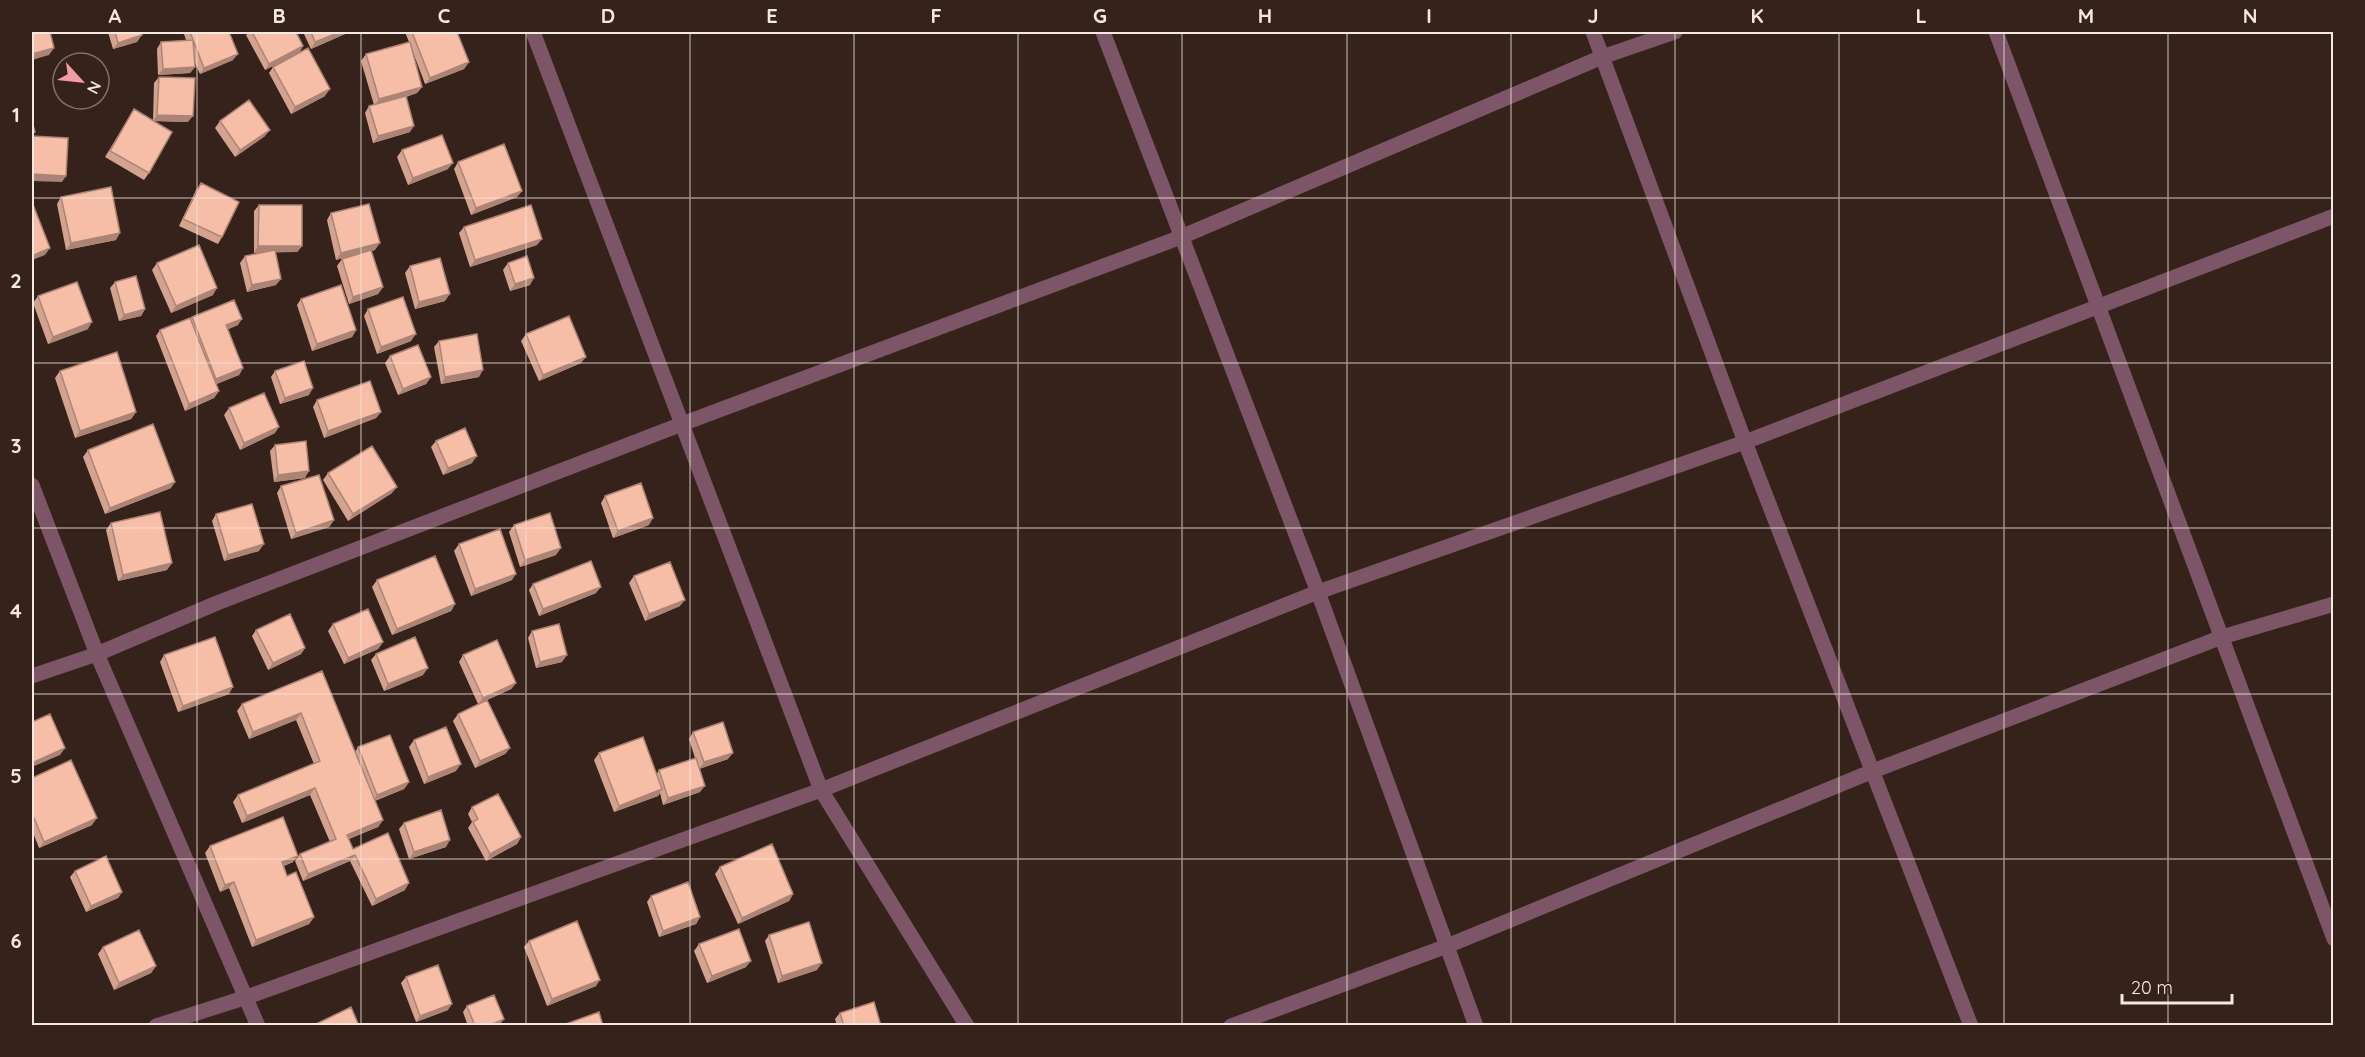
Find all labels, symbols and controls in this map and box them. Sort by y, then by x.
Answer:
text: A [109,3,122,28]
text: B [272,3,286,28]
text: C [438,3,451,28]
text: D [601,3,615,28]
text: E [766,3,778,28]
text: F [930,3,942,28]
text: G [1093,3,1107,28]
text: H [1258,3,1272,28]
text: I [1426,3,1432,28]
text: J [1587,3,1599,28]
text: K [1750,3,1764,28]
text: L [1915,3,1927,28]
text: M [2078,3,2094,28]
text: N [2243,3,2257,28]
north arrow [51,51,111,111]
text: N [83,78,106,98]
text: 1 [12,102,20,127]
text: 2 [10,268,22,293]
text: 3 [11,433,21,458]
text: 4 [10,598,22,623]
text: 5 [10,763,22,788]
text: 6 [10,928,22,953]
scale bar [2122,967,2232,1005]
text: 20 m [2131,976,2173,999]

